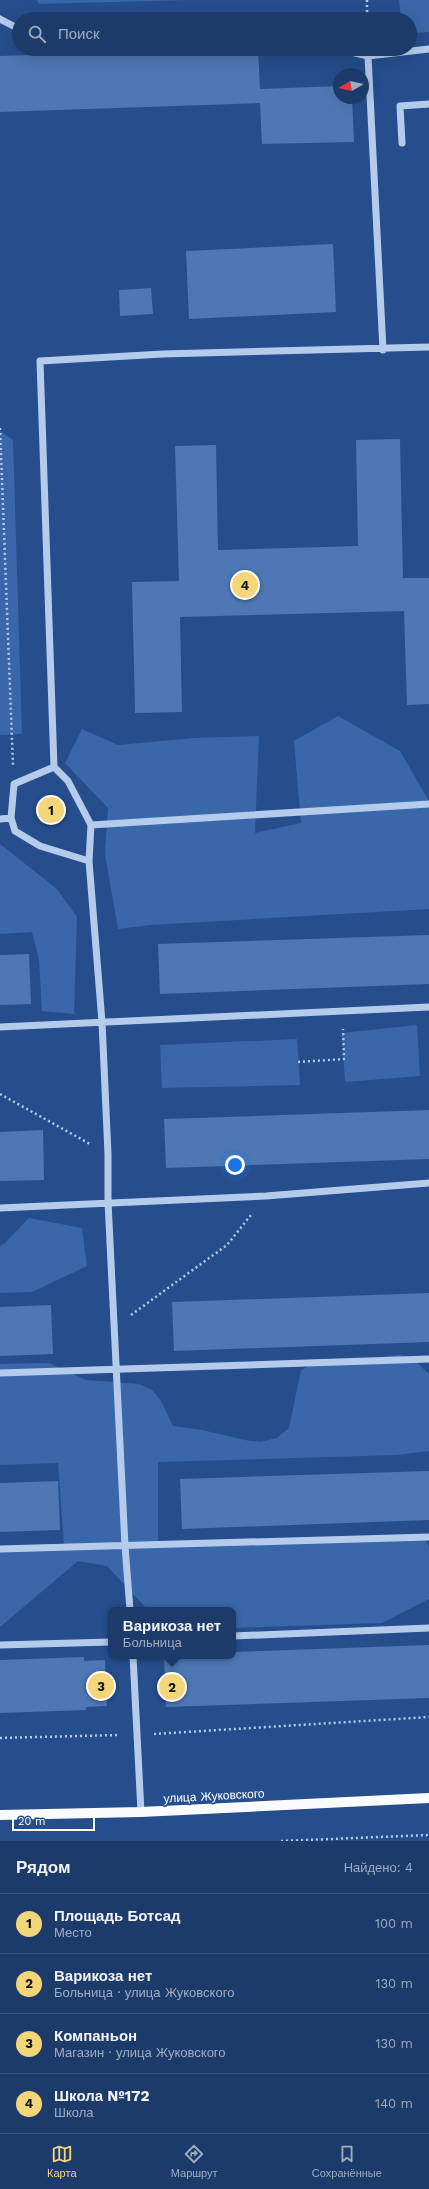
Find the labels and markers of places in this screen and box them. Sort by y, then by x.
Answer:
pin: 4 [232,570,258,600]
pin: 1 [38,795,64,825]
pin: 3 [88,1671,114,1701]
pin: 2 [159,1672,185,1702]

